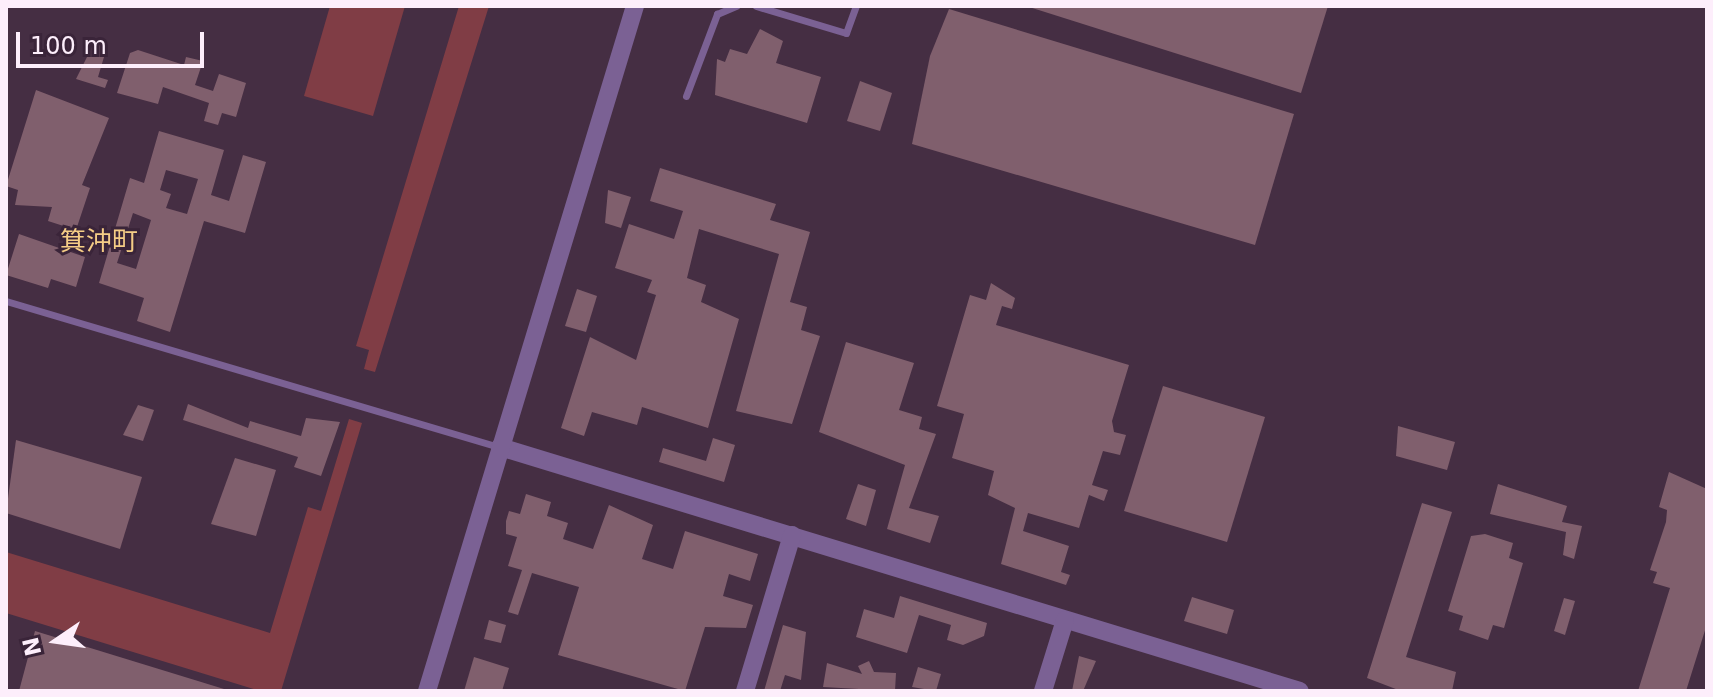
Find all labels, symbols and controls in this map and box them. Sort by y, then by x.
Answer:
scale bar [20,16,208,66]
text: 100 m [30,32,107,60]
district label: 箕沖町 [60,226,138,258]
north arrow [16,601,96,681]
text: N [18,635,46,658]

